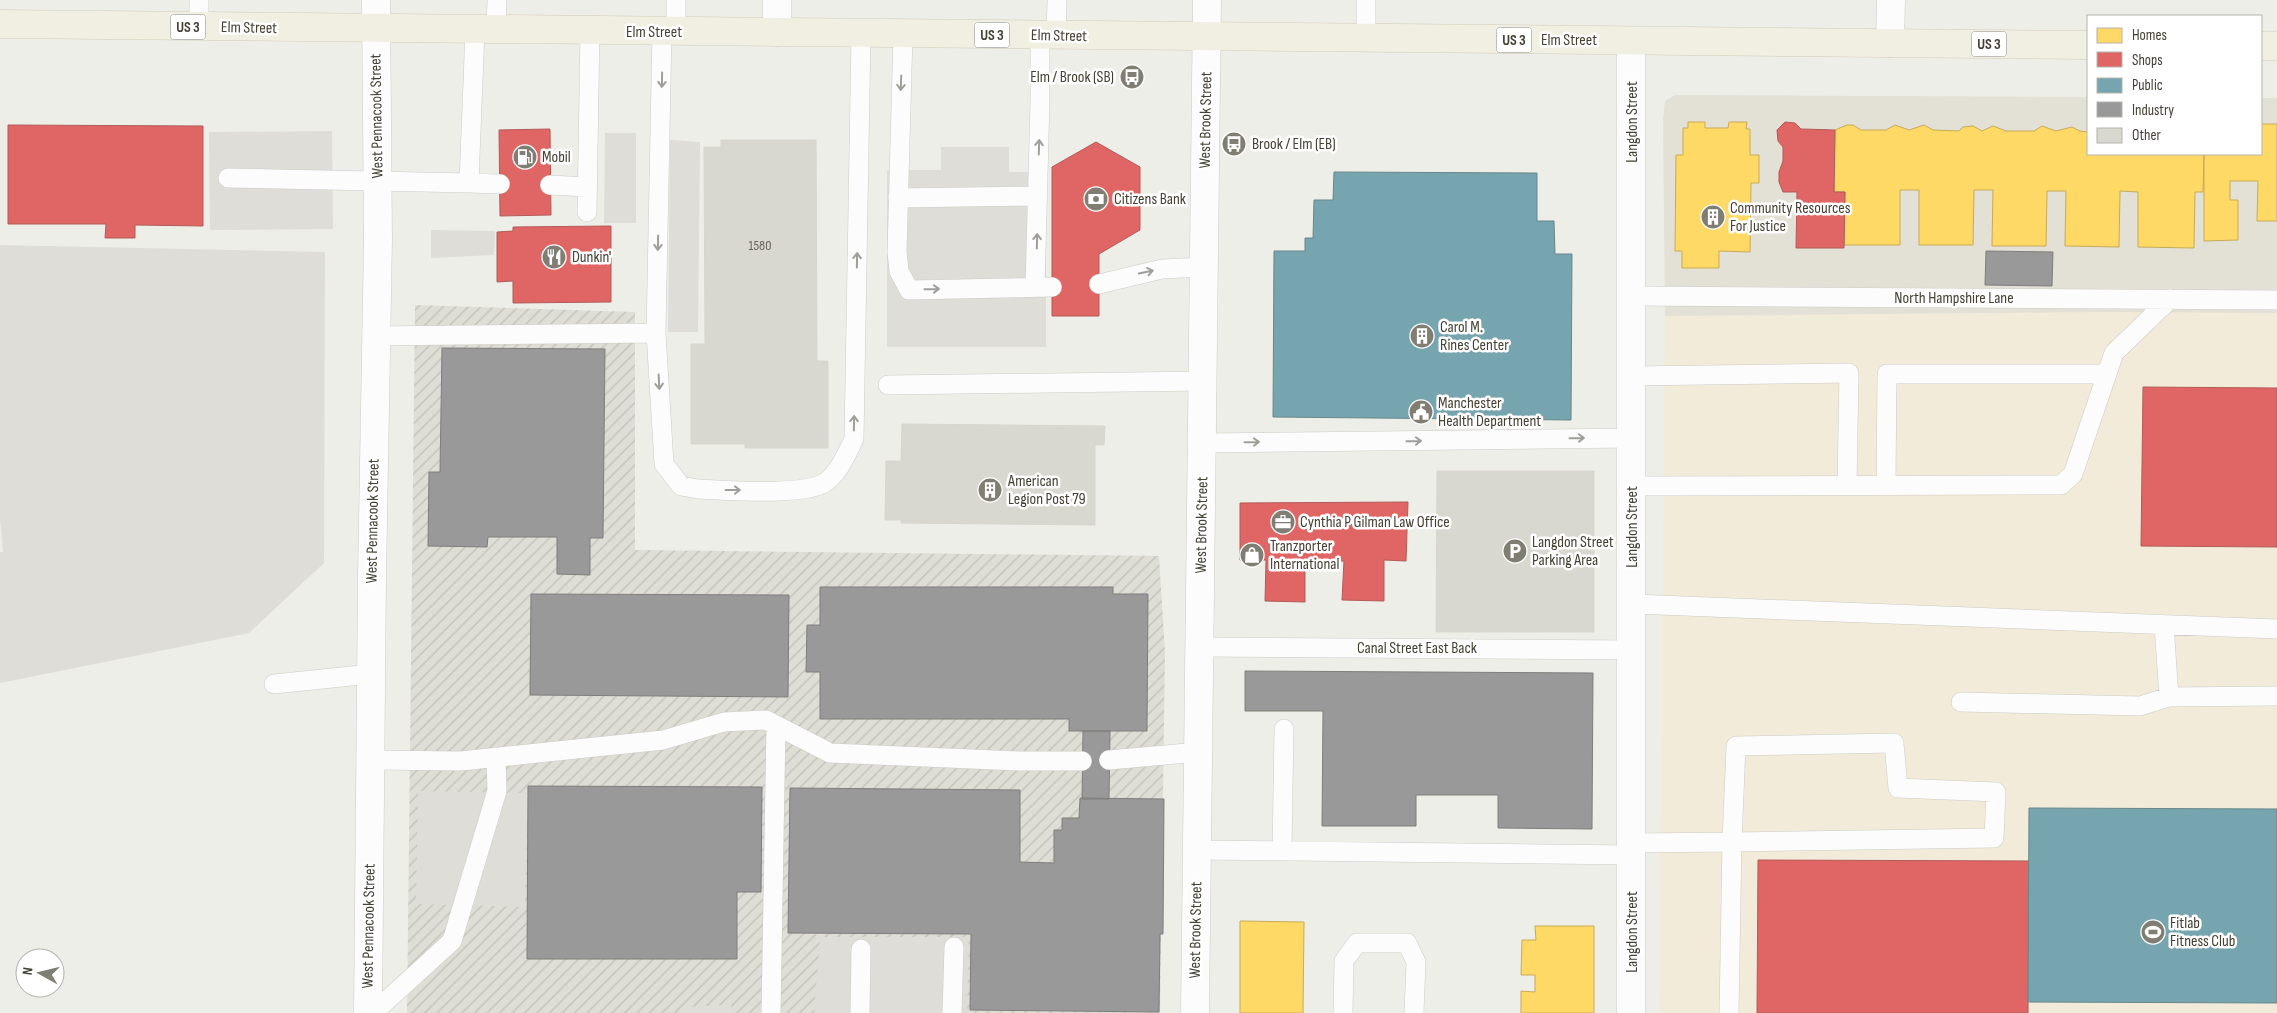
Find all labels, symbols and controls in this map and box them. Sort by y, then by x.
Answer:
road number: US 3 [170,15,206,40]
legend [2087,15,2262,155]
street label: Elm Street [221,18,277,38]
road number: US 3 [974,22,1010,48]
street label: Elm Street [626,23,682,42]
street label: Elm Street [1031,26,1087,46]
text: Homes [2132,26,2167,45]
road number: US 3 [1496,28,1532,52]
street label: Elm Street [1541,31,1597,50]
road number: US 3 [1972,32,2006,56]
text: Shops [2132,51,2163,70]
street label: West Pennacook Street [366,53,388,179]
bus stop icon: Elm / Brook (SB) [1119,64,1145,90]
place label: Elm / Brook (SB) [1030,68,1114,87]
street label: West Brook Street [1196,71,1216,169]
one-way arrow [657,72,666,88]
one-way arrow [896,74,906,90]
text: Public [2132,76,2163,95]
street label: Langdon Street [1623,81,1642,163]
text: Industry [2132,101,2174,120]
text: Other [2132,126,2161,145]
bus stop icon: Brook / Elm (EB) [1221,131,1247,157]
place label: Brook / Elm (EB) [1252,135,1336,154]
one-way arrow [1034,139,1044,156]
fuel station icon: Mobil [512,144,538,170]
place label: Mobil [542,148,571,167]
bank icon: Citizens Bank [1083,186,1109,212]
place label: Citizens Bank [1114,190,1186,209]
place label: Community Resources For Justice [1730,199,1851,236]
building icon: Community Resources For Justice [1700,204,1726,230]
one-way arrow [653,234,663,250]
one-way arrow [1032,234,1041,250]
house number: 1580 [749,237,771,254]
restaurant icon: Dunkin' [541,244,567,270]
place label: Dunkin' [572,248,611,267]
one-way arrow [852,252,862,268]
one-way arrow [1138,267,1154,276]
one-way arrow [924,284,940,294]
street label: North Hampshire Lane [1894,289,2014,308]
place label: Carol M. Rines Center [1440,318,1509,355]
building icon: Carol M. Rines Center [1409,323,1435,349]
one-way arrow [655,374,664,390]
place label: Manchester Health Department [1438,394,1541,431]
public building icon: Manchester Health Department [1408,399,1434,425]
one-way arrow [849,415,859,431]
one-way arrow [1568,434,1584,443]
one-way arrow [1406,436,1422,445]
one-way arrow [1243,438,1259,447]
street label: West Pennacook Street [362,458,384,584]
place label: American Legion Post 79 [1007,472,1086,509]
street label: West Brook Street [1192,476,1212,574]
building icon: American Legion Post 79 [977,477,1003,503]
one-way arrow [724,485,741,495]
street label: Langdon Street [1623,486,1642,568]
office icon: Cynthia P Gilman Law Office [1270,509,1296,535]
place label: Cynthia P Gilman Law Office [1300,513,1450,532]
place label: Langdon Street Parking Area [1532,533,1614,570]
place label: Tranzporter International [1270,537,1339,574]
parking icon: Langdon Street Parking Area [1502,538,1528,564]
shop icon: Tranzporter International [1239,542,1265,568]
street label: Canal Street East Back [1357,639,1477,658]
street label: West Pennacook Street [358,863,380,989]
street label: West Brook Street [1186,881,1206,979]
street label: Langdon Street [1623,891,1642,973]
place label: Fitlab Fitness Club [2170,914,2235,951]
sports icon: Fitlab Fitness Club [2140,919,2166,945]
north arrow [15,948,65,998]
text: N [19,966,37,976]

